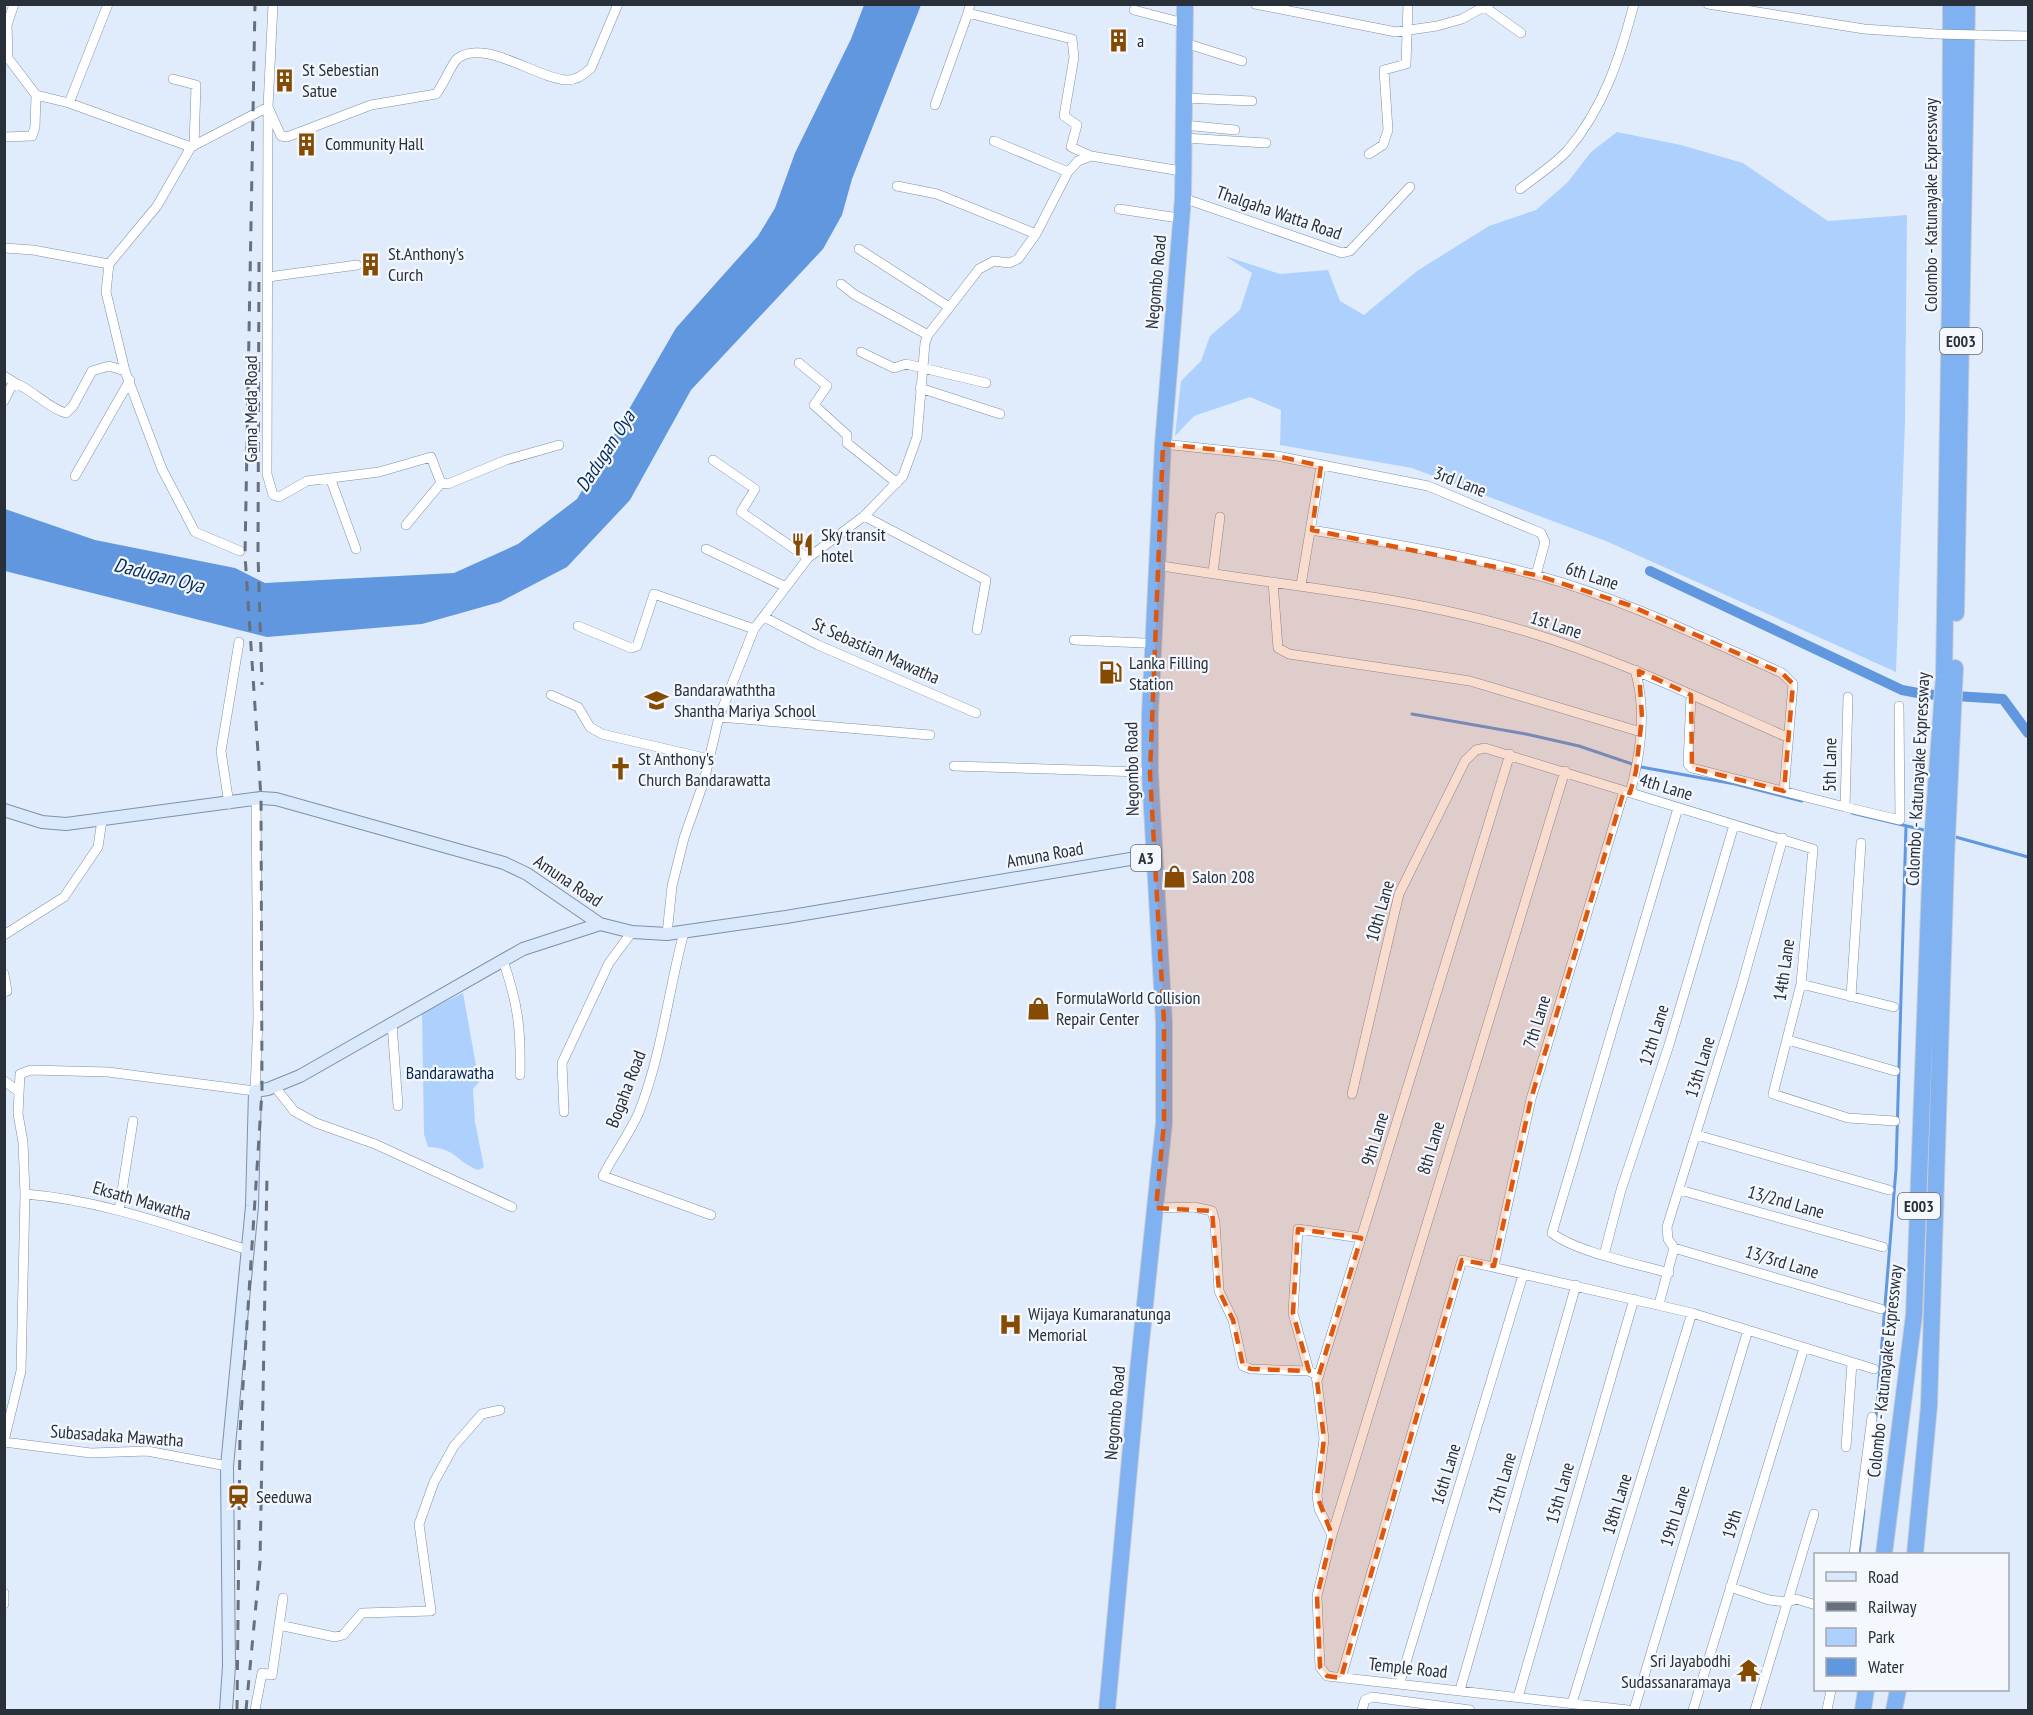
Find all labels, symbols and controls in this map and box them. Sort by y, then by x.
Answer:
building icon: a [1106,28,1132,54]
place label: a [1137,29,1144,52]
place label: St Sebestian Satue [302,58,379,102]
building icon: St Sebestian Satue [271,67,297,93]
street label: Colombo - Katunayake Expressway [1919,98,1942,312]
building icon: Community Hall [294,131,320,157]
place label: Community Hall [325,132,425,155]
street label: Thalgaha Watta Road [1213,180,1345,245]
street label: Negombo Road [1140,234,1171,330]
place label: St.Anthony's Curch [388,242,464,286]
building icon: St.Anthony's Curch [357,251,383,277]
road number: E003 [1940,328,1982,354]
street label: Gama Meda Road [239,355,262,463]
water label: Dadugan Oya [569,405,641,497]
street label: 3rd Lane [1431,461,1490,502]
place label: Sky transit hotel [821,523,886,567]
restaurant icon: Sky transit hotel [790,532,816,558]
water label: Dadugan Oya [111,551,208,599]
street label: 6th Lane [1563,556,1622,595]
street label: 1st Lane [1528,605,1585,644]
street label: St Sebastian Mawatha [809,612,943,689]
place label: Lanka Filling Station [1129,651,1209,695]
fuel station icon: Lanka Filling Station [1098,660,1124,686]
street label: Colombo - Katunayake Expressway [1900,671,1935,886]
place label: Bandarawaththa Shantha Mariya School [674,678,816,722]
school or university icon: Bandarawaththa Shantha Mariya School [643,687,669,713]
street label: Negombo Road [1119,722,1144,816]
street label: 5th Lane [1818,738,1841,792]
place label: St Anthony's Church Bandarawatta [638,747,771,791]
church icon: St Anthony's Church Bandarawatta [607,756,633,782]
street label: 4th Lane [1637,768,1696,805]
street label: Amuna Road [1005,836,1085,873]
road number: A3 [1131,845,1161,871]
street label: Amuna Road [530,849,607,912]
shop icon: Salon 208 [1161,864,1187,890]
place label: Salon 208 [1192,865,1255,888]
street label: 10th Lane [1360,878,1399,944]
street label: 14th Lane [1768,937,1799,1003]
place label: FormulaWorld Collision Repair Center [1056,986,1201,1030]
street label: 7th Lane [1518,992,1555,1051]
shop icon: FormulaWorld Collision Repair Center [1025,995,1051,1021]
street label: 12th Lane [1633,1002,1674,1068]
street label: 13th Lane [1679,1034,1720,1100]
street label: Bogaha Road [600,1047,651,1131]
park label: Bandarawatha [406,1061,494,1084]
street label: 9th Lane [1356,1109,1393,1168]
street label: 8th Lane [1412,1118,1449,1177]
street label: Eksath Mawatha [90,1176,194,1226]
street label: 13/2nd Lane [1745,1180,1827,1223]
road number: E003 [1898,1193,1940,1219]
street label: 13/3rd Lane [1742,1239,1822,1284]
street label: Colombo - Katunayake Expressway [1862,1263,1907,1479]
place label: Wijaya Kumaranatunga Memorial [1028,1302,1171,1346]
hospital icon: Wijaya Kumaranatunga Memorial [997,1311,1023,1337]
street label: Negombo Road [1099,1365,1130,1461]
street label: Subasadaka Mawatha [50,1419,184,1452]
street label: 16th Lane [1425,1441,1466,1507]
street label: 17th Lane [1482,1450,1521,1516]
street label: 15th Lane [1540,1460,1579,1526]
street label: 18th Lane [1596,1471,1637,1537]
street label: 19th Lane [1654,1483,1695,1549]
station icon: Seeduwa [225,1484,251,1510]
place label: Seeduwa [256,1485,312,1508]
street label: 19th [1716,1507,1747,1541]
legend [1814,1553,2009,1691]
text: Road [1868,1565,1899,1588]
text: Railway [1868,1595,1917,1618]
text: Park [1868,1625,1895,1648]
place label: Sri Jayabodhi Sudassanaramaya [1621,1649,1731,1693]
street label: Temple Road [1367,1652,1449,1683]
text: Water [1868,1655,1904,1678]
temple icon: Sri Jayabodhi Sudassanaramaya [1736,1658,1762,1684]

